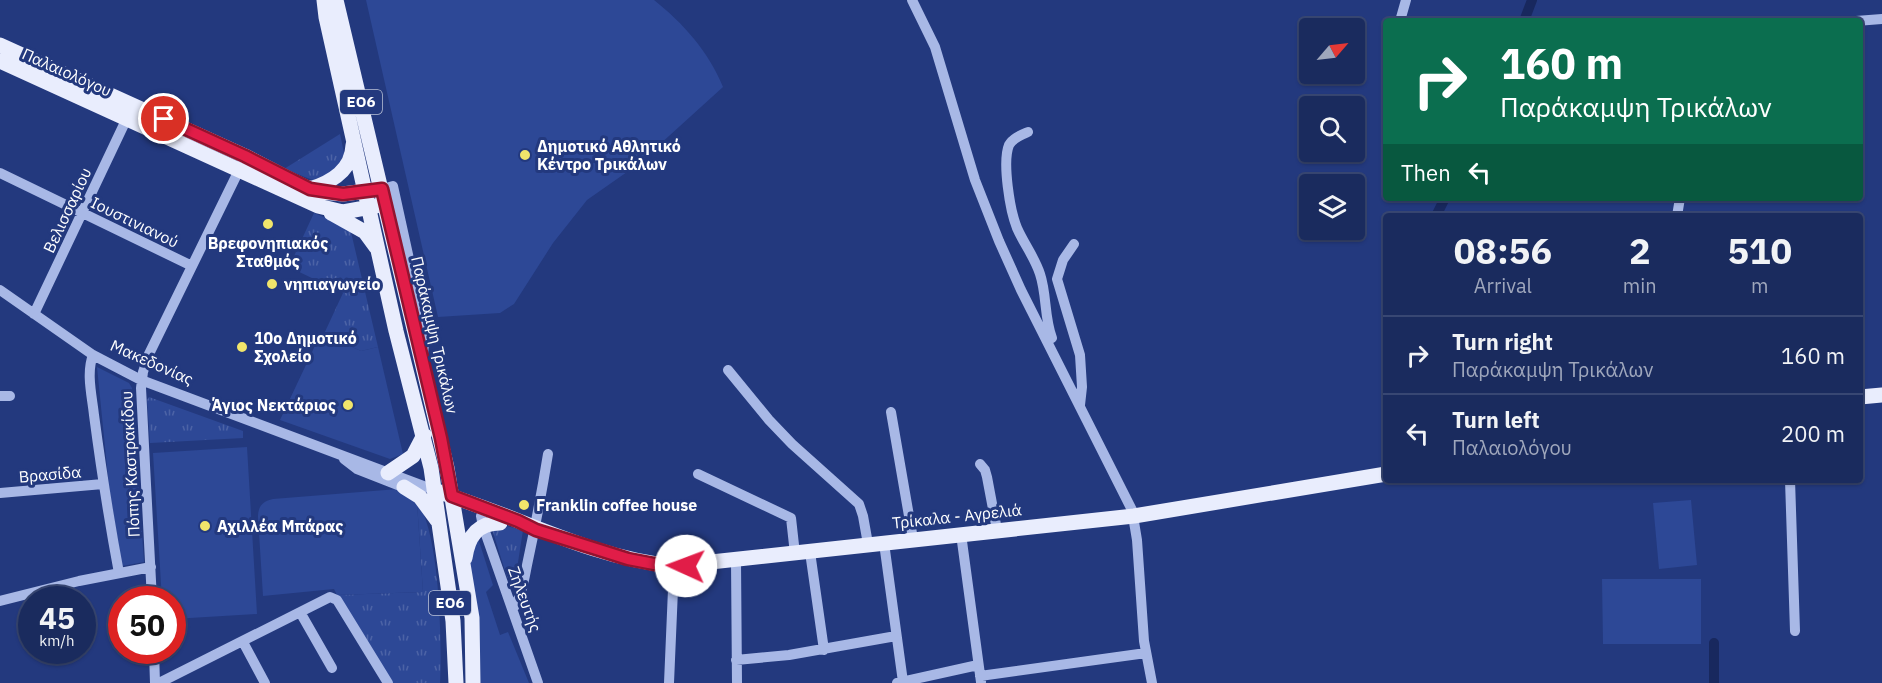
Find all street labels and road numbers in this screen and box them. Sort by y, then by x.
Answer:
street label: Παλαιολόγου [19,43,115,101]
road number: ΕΟ6 [340,90,382,114]
street label: Βελισσαρίου [39,164,95,256]
street label: Ιουστινιανού [88,192,182,252]
street label: Παράκαμψη Τρικάλων [407,254,463,416]
street label: Μακεδονίας [107,335,197,389]
street label: Πόπης Καστρακίδου [116,390,144,538]
street label: Βρασίδα [18,461,82,487]
street label: Τρίκαλα - Αγρελιά [891,499,1023,533]
street label: Ζηλευτής [504,563,546,635]
road number: ΕΟ6 [429,591,471,615]

